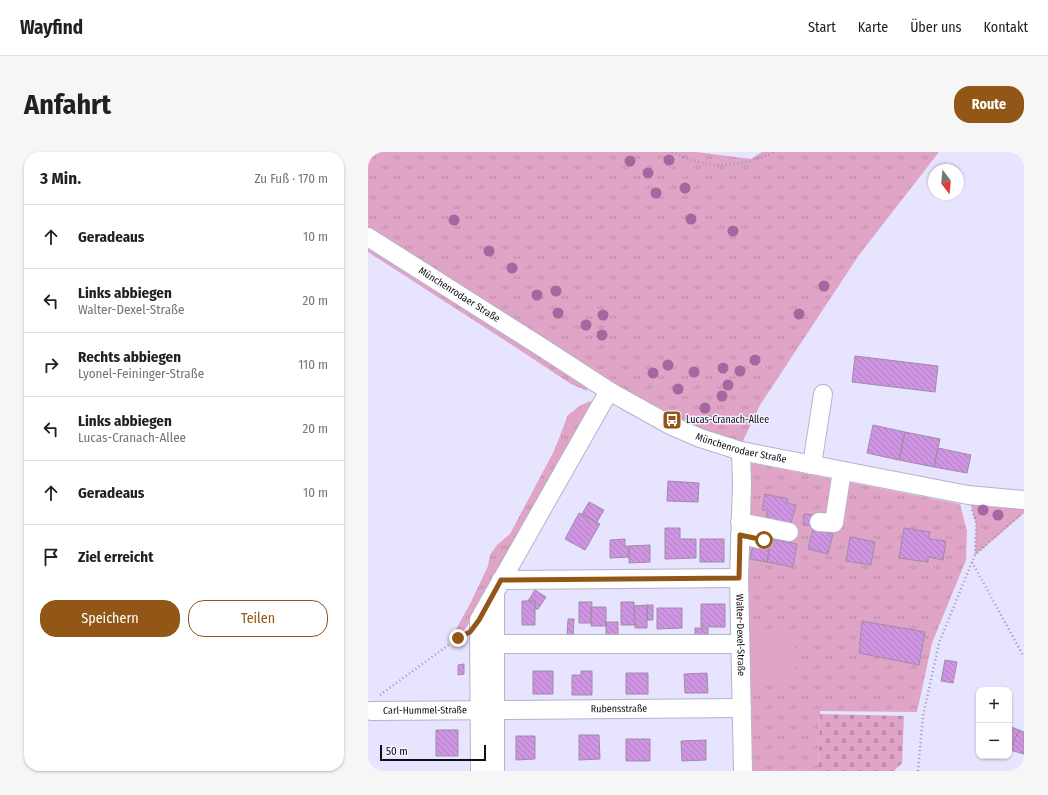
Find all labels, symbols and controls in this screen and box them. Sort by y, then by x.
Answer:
text: Wayfind [20,16,83,39]
text: Start [808,19,836,36]
text: Karte [858,19,888,36]
text: Über uns [910,19,962,36]
text: Kontakt [984,19,1028,36]
button: Route [954,86,1024,123]
text: Anfahrt [24,88,111,121]
north arrow [928,164,964,200]
text: 3 Min. [40,168,81,189]
text: Zu Fuß · 170 m [254,171,328,186]
icon: ahead [40,226,62,248]
text: Geradeaus [78,228,144,246]
text: 10 m [303,229,328,244]
street label: Münchenrodaer Straße [416,265,502,325]
text: Links abbiegen [78,284,172,302]
icon: left [40,290,62,312]
text: 20 m [302,293,328,308]
text: Walter-Dexel-Straße [78,302,184,317]
text: Rechts abbiegen [78,348,181,366]
icon: right [40,354,62,376]
text: 110 m [298,357,328,372]
text: Lyonel-Feininger-Straße [78,366,204,381]
bus stop icon: Lucas-Cranach-Allee [661,409,683,431]
text: Links abbiegen [78,412,172,430]
place label: Lucas-Cranach-Allee [686,414,769,426]
icon: left [40,418,62,440]
text: 20 m [302,421,328,436]
text: Lucas-Cranach-Allee [78,430,186,445]
street label: Münchenrodaer Straße [694,431,788,466]
icon: ahead [40,482,62,504]
text: Geradeaus [78,484,144,502]
text: 10 m [303,485,328,500]
route start [755,531,773,549]
icon: arrive [40,546,62,568]
text: Ziel erreicht [78,548,153,566]
street label: Walter-Dexel-Straße [733,594,747,676]
button: Speichern [40,600,180,637]
button: Teilen [188,600,328,637]
route end [449,629,467,647]
map controls [976,687,1012,759]
button: + [976,687,1012,723]
street label: Rubensstraße [591,703,647,715]
street label: Carl-Hummel-Straße [383,704,467,717]
button: − [976,723,1012,759]
scale bar [380,743,486,762]
text: 50 m [386,745,408,758]

